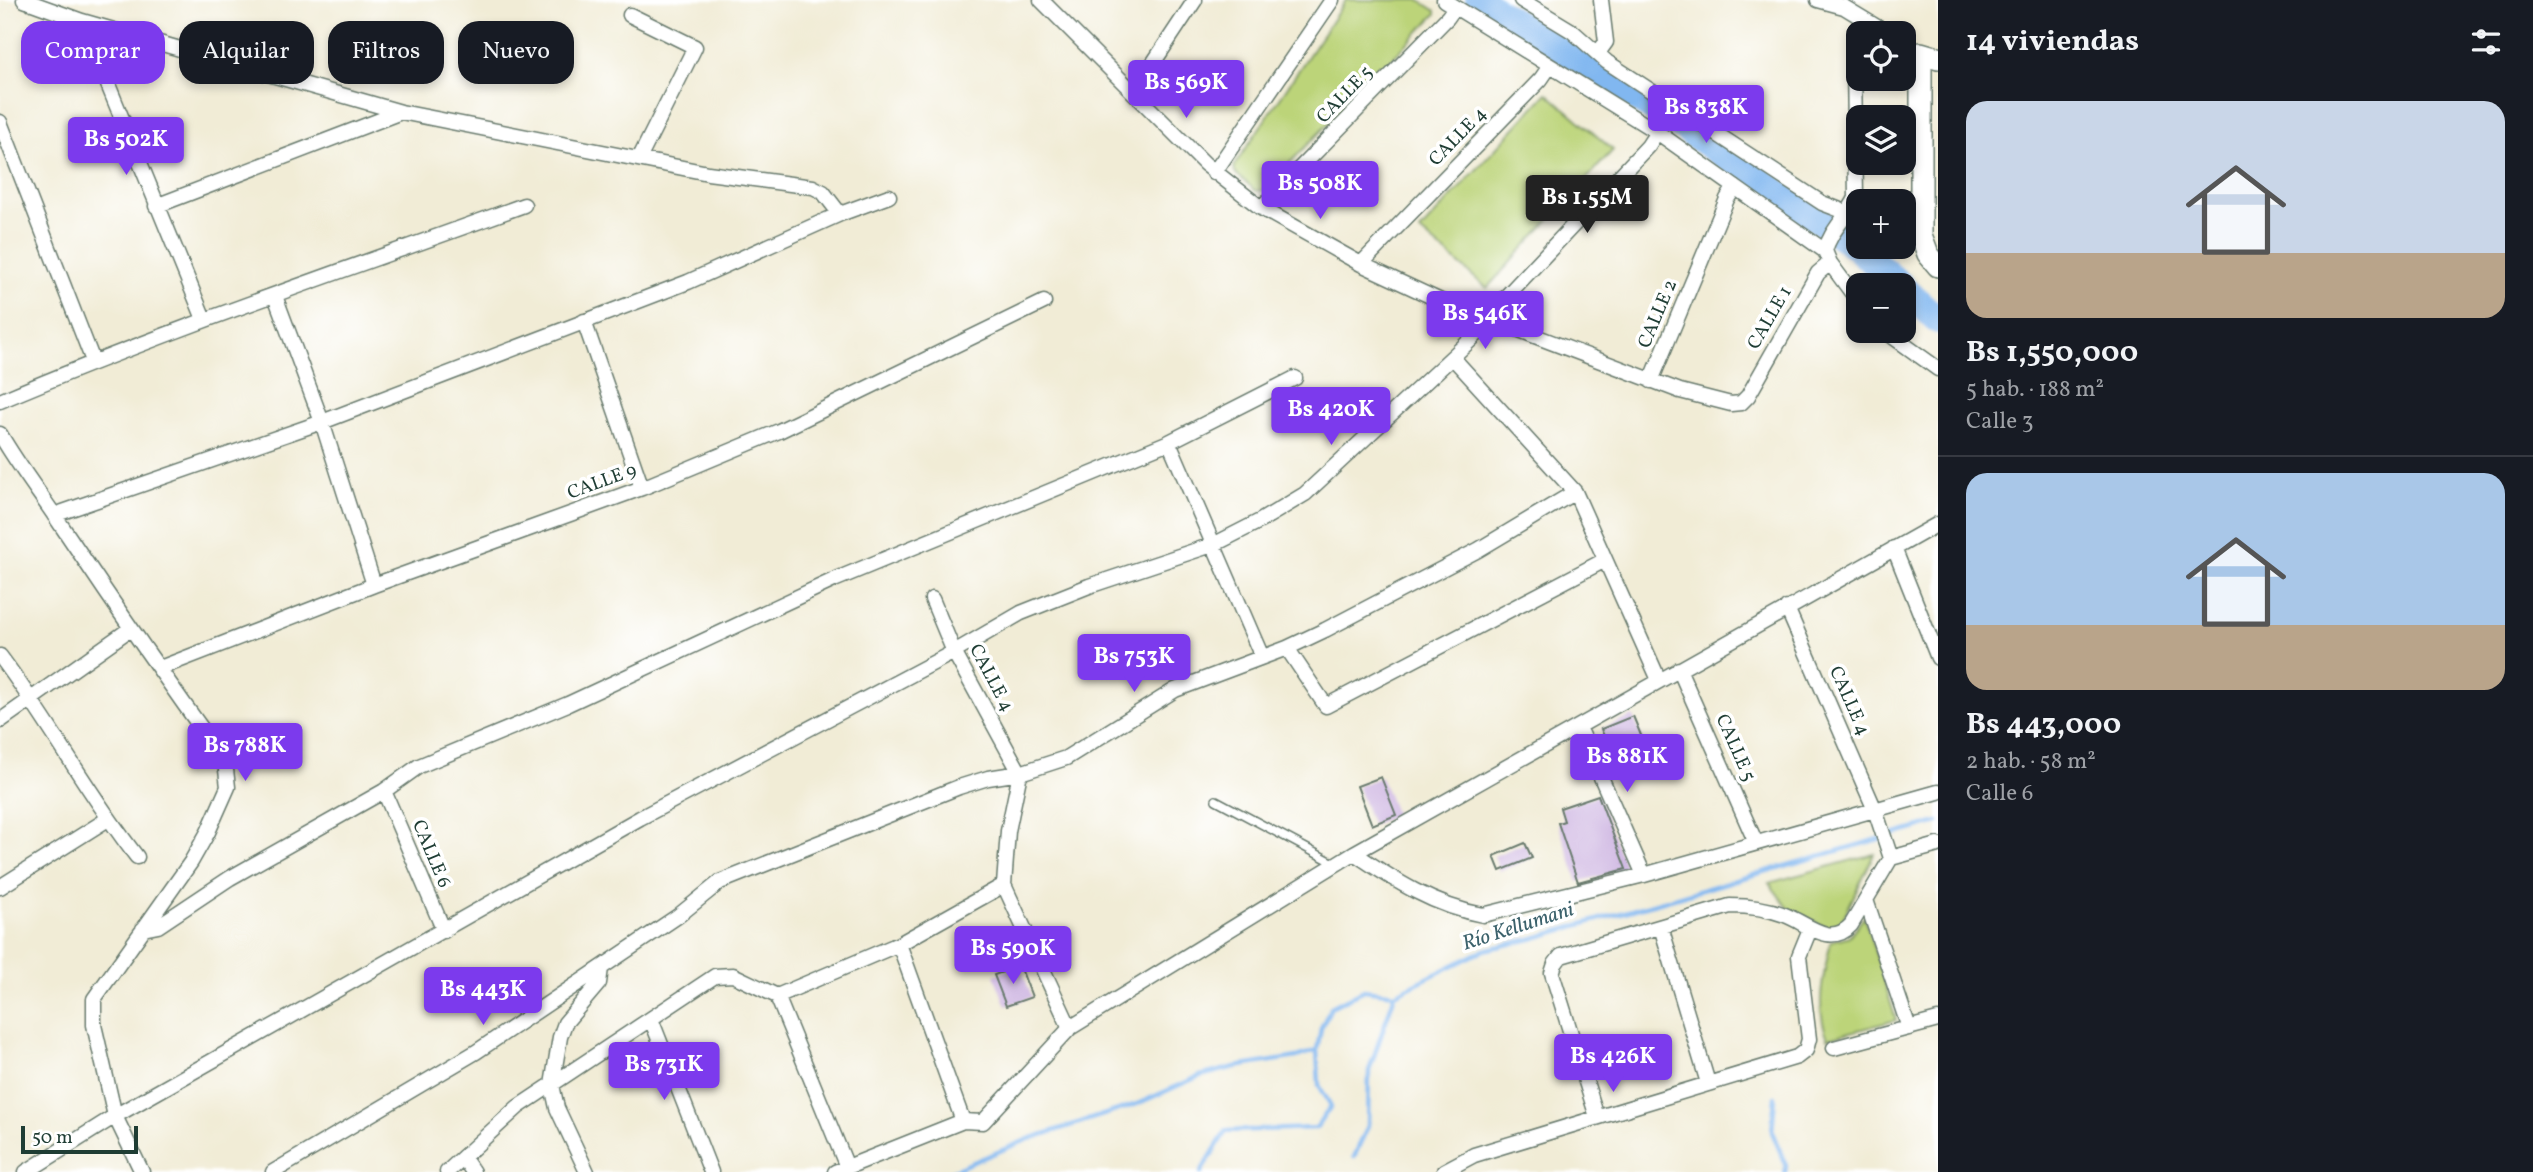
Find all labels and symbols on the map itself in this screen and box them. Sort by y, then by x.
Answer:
pin: Bs 569K [1121,60,1251,120]
street label: CALLE 5 [1311,60,1379,130]
pin: Bs 838K [1641,86,1771,145]
street label: CALLE 4 [1423,102,1493,172]
pin: Bs 502K [61,118,191,177]
pin: Bs 508K [1255,162,1385,221]
pin: Bs 1.55M [1515,176,1659,235]
street label: CALLE 2 [1632,276,1684,352]
street label: CALLE 1 [1741,282,1799,354]
pin: Bs 546K [1420,292,1550,351]
pin: Bs 420K [1266,388,1396,447]
street label: CALLE 9 [564,457,640,506]
pin: Bs 753K [1069,634,1199,694]
street label: CALLE 4 [962,640,1020,716]
street label: CALLE 4 [1822,662,1876,740]
street label: CALLE 5 [1709,710,1761,786]
pin: Bs 788K [180,724,310,783]
pin: Bs 881K [1562,734,1692,794]
street label: CALLE 6 [405,816,457,892]
water label: Río Kellumani [1458,895,1578,959]
pin: Bs 590K [948,926,1078,986]
pin: Bs 443K [418,968,548,1027]
pin: Bs 426K [1548,1034,1678,1094]
pin: Bs 731K [599,1042,729,1102]
scale bar [21,1123,138,1155]

